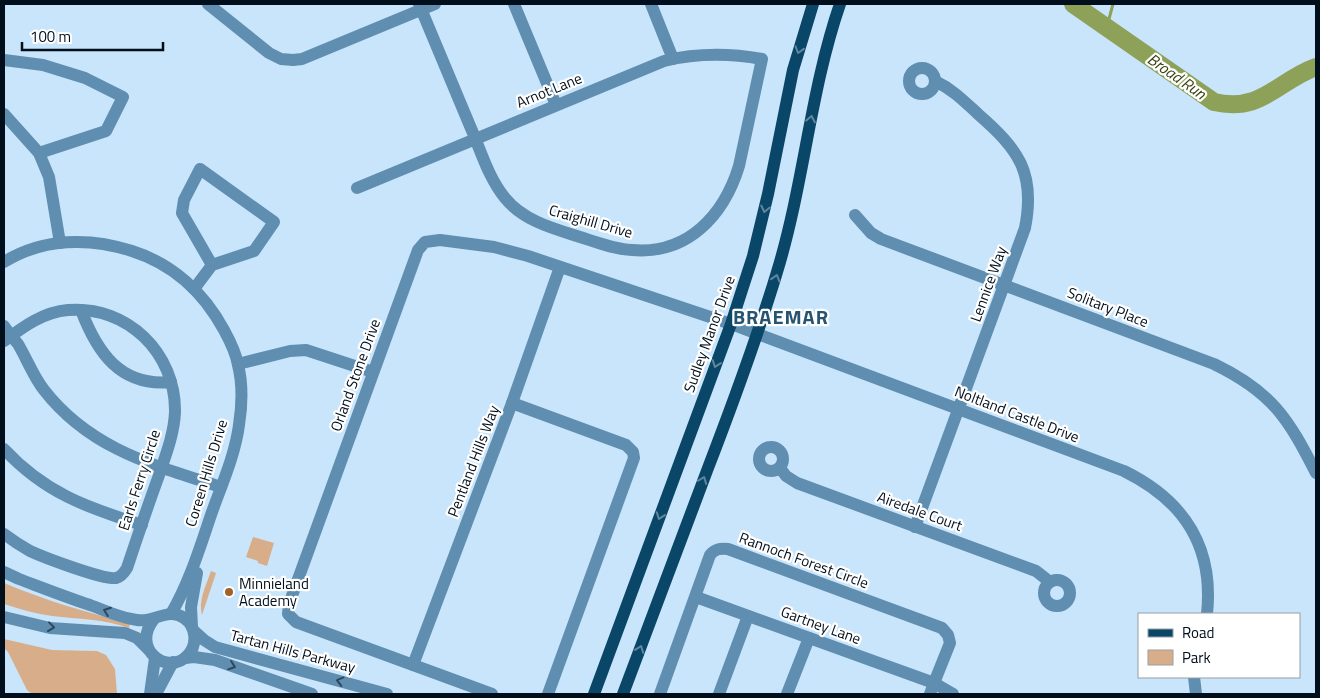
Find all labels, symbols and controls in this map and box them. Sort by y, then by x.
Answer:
scale bar [22,20,164,52]
text: 100 m [30,25,71,48]
one-way arrow [795,46,805,54]
water label: Broad Run [1143,47,1212,105]
street label: Arnot Lane [513,66,585,114]
one-way arrow [806,115,816,124]
street label: Craighill Drive [546,198,636,244]
one-way arrow [760,205,771,214]
street label: Lennice Way [964,243,1012,325]
street label: Sudley Manor Drive [677,272,741,396]
one-way arrow [770,274,780,282]
street label: Solitary Place [1064,281,1152,333]
district label: BRAEMAR [733,301,829,332]
street label: Orland Stone Drive [324,315,386,435]
one-way arrow [712,359,722,368]
street label: Noltland Castle Drive [951,380,1083,448]
street label: Pentland Hills Way [441,402,505,520]
street label: Coreen Hills Drive [179,417,233,529]
street label: Earls Ferry Circle [112,427,166,533]
one-way arrow [697,476,708,485]
street label: Airedale Court [874,485,966,537]
one-way arrow [656,512,666,520]
street label: Rannoch Forest Circle [736,526,872,594]
place label: Minnieland Academy [239,572,309,612]
marker: Minnieland Academy [223,586,235,598]
street label: Gartney Lane [778,600,864,650]
one-way arrow [103,607,112,617]
legend [1138,613,1300,678]
one-way arrow [48,621,56,632]
text: Road [1182,621,1214,644]
street label: Tartan Hills Parkway [228,623,358,679]
one-way arrow [634,645,644,653]
text: Park [1182,646,1211,669]
one-way arrow [227,661,236,671]
one-way arrow [336,676,344,686]

